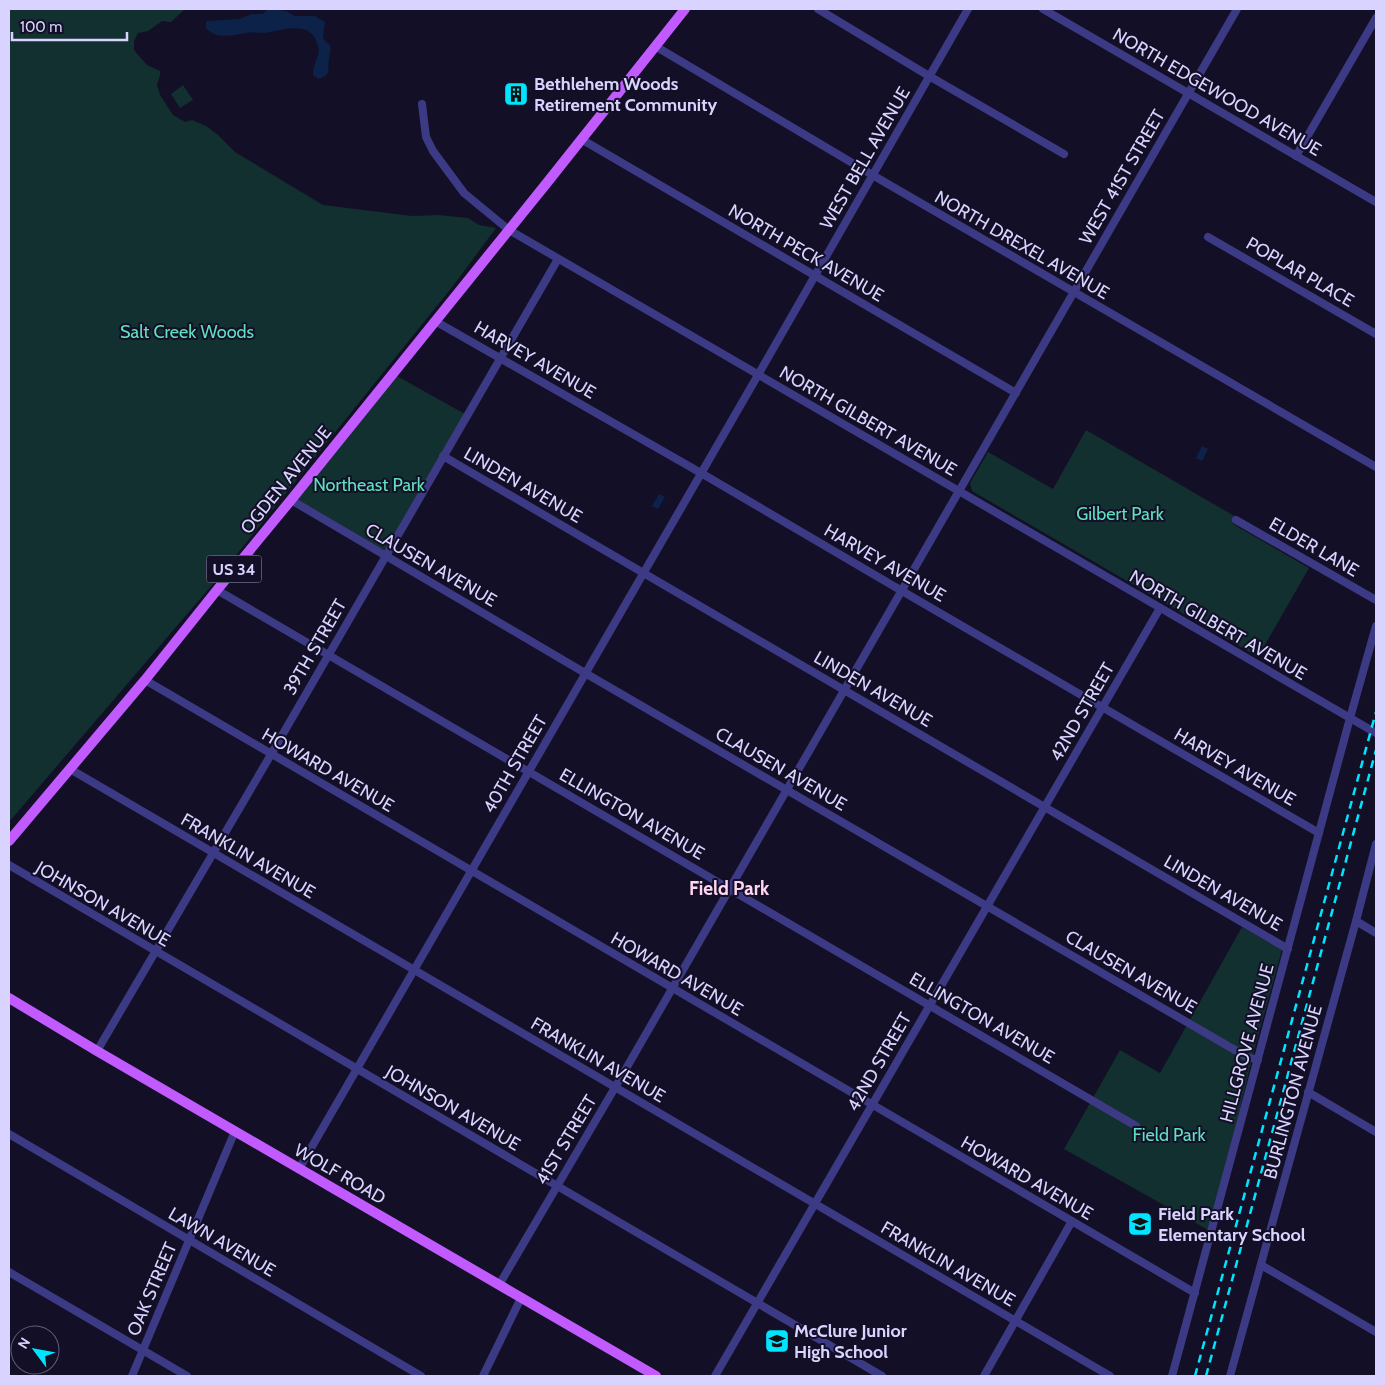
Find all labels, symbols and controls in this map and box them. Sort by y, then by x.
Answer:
scale bar [12,10,128,42]
text: 100 m [20,18,62,36]
street label: NORTH EDGEWOOD AVENUE [1109,23,1325,161]
place label: Bethlehem Woods Retirement Community [534,73,717,116]
building icon: Bethlehem Woods Retirement Community [503,81,529,107]
street label: WEST BELL AVENUE [815,83,915,233]
street label: WEST 41ST STREET [1074,105,1170,248]
street label: NORTH DREXEL AVENUE [931,186,1113,304]
street label: NORTH PECK AVENUE [724,200,888,306]
street label: POPLAR PLACE [1242,232,1358,312]
street label: HARVEY AVENUE [470,316,600,404]
park label: Salt Creek Woods [120,321,254,343]
street label: NORTH GILBERT AVENUE [775,361,961,481]
street label: OGDEN AVENUE [236,422,336,538]
street label: LINDEN AVENUE [460,442,586,528]
park label: Northeast Park [313,474,426,496]
park label: Gilbert Park [1076,503,1165,525]
street label: ELDER LANE [1265,513,1363,581]
street label: CLAUSEN AVENUE [361,518,501,612]
street label: HARVEY AVENUE [820,519,950,607]
road number: US 34 [206,556,262,582]
street label: NORTH GILBERT AVENUE [1125,565,1311,685]
street label: 39TH STREET [279,595,351,699]
street label: LINDEN AVENUE [810,646,936,732]
street label: 42ND STREET [1045,658,1119,765]
street label: 40TH STREET [478,711,552,817]
street label: CLAUSEN AVENUE [711,722,851,816]
street label: HOWARD AVENUE [258,723,398,817]
street label: HARVEY AVENUE [1170,723,1300,811]
street label: ELLINGTON AVENUE [556,764,708,865]
street label: FRANKLIN AVENUE [177,809,319,903]
street label: LINDEN AVENUE [1160,850,1286,936]
street label: JOHNSON AVENUE [31,856,174,951]
district label: Field Park [689,877,770,900]
street label: CLAUSEN AVENUE [1061,925,1201,1019]
street label: HOWARD AVENUE [607,927,747,1021]
street label: HILLGROVE AVENUE [1215,961,1279,1125]
street label: ELLINGTON AVENUE [906,968,1058,1069]
street label: BURLINGTON AVENUE [1259,1002,1327,1182]
street label: 42ND STREET [842,1008,916,1115]
street label: FRANKLIN AVENUE [527,1013,669,1107]
street label: JOHNSON AVENUE [381,1060,524,1155]
street label: 41ST STREET [531,1091,602,1189]
park label: Field Park [1133,1124,1206,1146]
street label: HOWARD AVENUE [957,1131,1097,1225]
street label: WOLF ROAD [290,1139,390,1209]
street label: LAWN AVENUE [165,1202,279,1282]
place label: Field Park Elementary School [1158,1203,1306,1246]
school or university icon: Field Park Elementary School [1127,1211,1153,1237]
street label: FRANKLIN AVENUE [877,1217,1019,1311]
street label: OAK STREET [122,1239,182,1339]
place label: McClure Junior High School [794,1320,907,1363]
north arrow [10,1325,60,1375]
school or university icon: McClure Junior High School [764,1328,790,1354]
text: N [14,1334,34,1352]

